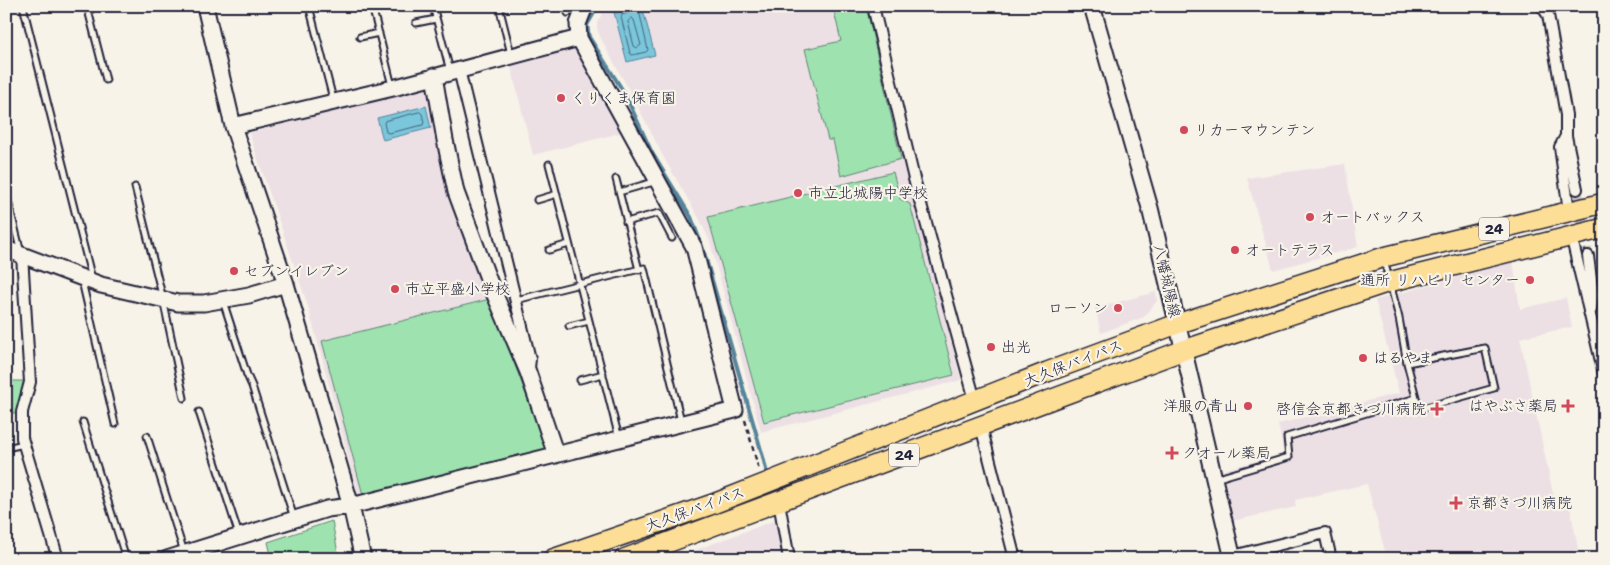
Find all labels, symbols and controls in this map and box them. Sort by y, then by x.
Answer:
place label: くりくま保育園 [571,88,676,108]
marker: くりくま保育園 [555,92,567,104]
place label: リカーマウンテン [1194,120,1315,140]
marker: リカーマウンテン [1178,124,1190,136]
place label: 市立北城陽中学校 [808,183,928,203]
marker: 市立北城陽中学校 [792,187,804,199]
place label: オートバックス [1320,207,1425,227]
marker: オートバックス [1304,211,1316,223]
road number: 24 [1479,218,1509,240]
place label: オートテラス [1245,240,1334,260]
street label: 八幡城陽線 [1149,242,1185,320]
marker: オートテラス [1229,244,1241,256]
place label: セブンイレブン [244,261,349,281]
marker: セブンイレブン [228,265,240,277]
place label: 通所 リハビリ センター [1360,270,1520,290]
marker: 通所 リハビリ センター [1524,274,1536,286]
place label: 市立平盛小学校 [405,279,510,299]
marker: 市立平盛小学校 [389,283,401,295]
place label: ローソン [1048,298,1108,318]
marker: ローソン [1112,302,1124,314]
street label: 大久保バイパス [1021,335,1125,391]
place label: 出光 [1001,337,1031,357]
marker: 出光 [985,341,997,353]
place label: はるやま [1373,348,1433,368]
marker: はるやま [1357,352,1369,364]
place label: 洋服の青山 [1163,396,1238,416]
place label: はやぶさ薬局 [1469,396,1558,416]
place label: 啓信会京都きづ川病院 [1276,399,1426,419]
marker: 洋服の青山 [1242,400,1254,412]
marker: はやぶさ薬局 [1562,400,1574,412]
marker: 啓信会京都きづ川病院 [1430,402,1444,416]
place label: クオール薬局 [1182,443,1271,463]
road number: 24 [889,444,919,466]
marker: クオール薬局 [1166,447,1178,459]
street label: 大久保バイパス [642,482,748,536]
place label: 京都きづ川病院 [1467,493,1572,513]
marker: 京都きづ川病院 [1449,496,1463,510]

